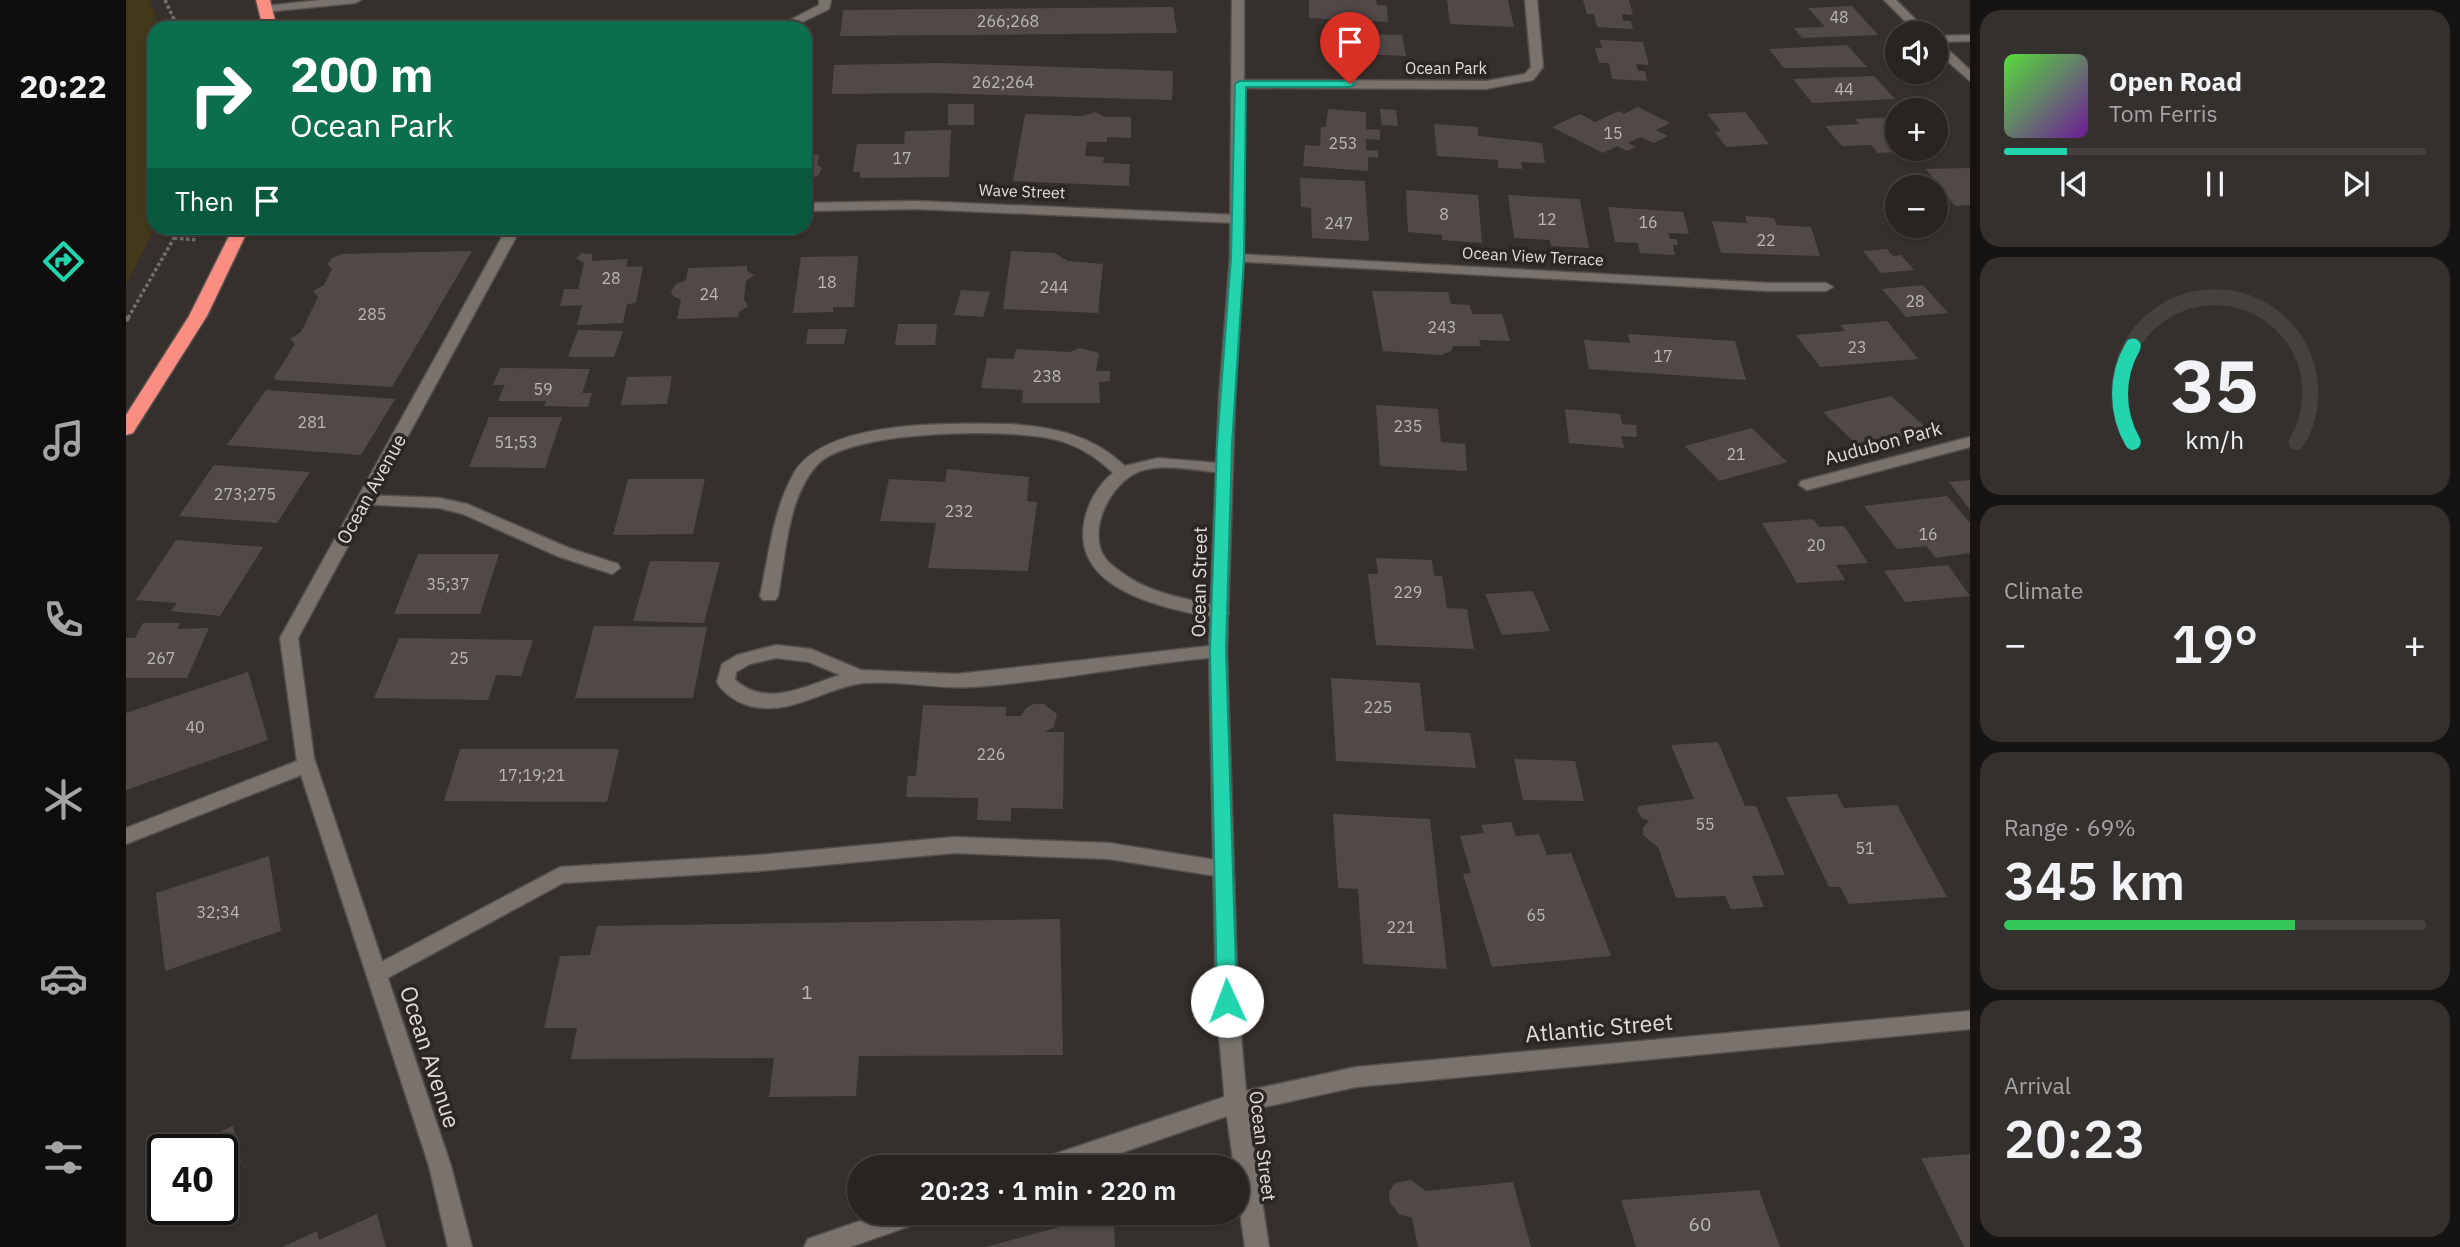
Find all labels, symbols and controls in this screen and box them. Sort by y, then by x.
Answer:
house number: 48 [1829,7,1849,27]
house number: 266;268 [977,11,1039,31]
pin [1320,12.0,1380,84]
map controls [1885,21,1948,238]
button: sound [1885,21,1948,84]
icon: arrive [1331,23,1369,61]
text: 200 m [290,42,434,105]
icon: right [175,49,266,140]
street label: Ocean Park [1405,58,1487,78]
text: Open Road [2109,64,2242,98]
text: 20:22 [19,65,107,107]
house number: 262;264 [972,72,1034,92]
house number: 44 [1834,79,1854,99]
button: + [1885,98,1948,161]
text: Tom Ferris [2109,98,2218,128]
text: Ocean Park [290,104,454,146]
house number: 15 [1603,123,1623,143]
house number: 253 [1329,133,1357,153]
house number: 17 [892,148,912,168]
icon: previous [2055,165,2093,203]
icon: pause [2196,165,2234,203]
icon: next [2337,165,2375,203]
button: − [1885,175,1948,238]
street label: Wave Street [978,179,1066,203]
icon: arrive [248,182,286,220]
text: Then [175,184,234,218]
house number: 8 [1439,204,1449,224]
house number: 12 [1537,209,1557,229]
house number: 16 [1638,212,1658,232]
house number: 247 [1325,213,1353,233]
house number: 22 [1756,230,1776,250]
icon: directions [39,237,88,286]
street label: Ocean View Terrace [1462,242,1605,270]
house number: 28 [601,268,621,288]
house number: 18 [817,272,837,292]
house number: 244 [1040,277,1068,297]
house number: 24 [699,284,719,304]
house number: 28 [1905,291,1925,311]
house number: 285 [358,304,386,324]
house number: 243 [1428,317,1456,337]
house number: 23 [1847,337,1867,357]
text: 35 [2171,338,2259,433]
house number: 17 [1653,346,1673,366]
house number: 238 [1033,366,1061,386]
house number: 59 [533,379,553,399]
house number: 281 [298,412,326,432]
icon: music [39,416,88,465]
house number: 235 [1394,416,1422,436]
street label: Audubon Park [1822,416,1944,470]
text: km/h [2186,423,2244,456]
street label: Ocean Avenue [331,430,411,548]
house number: 51;53 [494,432,538,452]
house number: 21 [1726,444,1746,464]
house number: 273;275 [214,484,276,504]
house number: 232 [945,501,973,521]
house number: 16 [1918,524,1938,544]
street label: Ocean Street [1186,526,1212,638]
house number: 20 [1806,535,1826,555]
house number: 35;37 [426,574,470,594]
text: Climate [2004,575,2083,605]
house number: 229 [1394,582,1422,602]
icon: phone [39,595,88,644]
text: 19° [2172,610,2258,677]
text: − [2004,619,2027,668]
text: + [2403,619,2426,668]
house number: 267 [147,648,175,668]
house number: 25 [449,648,469,668]
house number: 225 [1364,697,1392,717]
house number: 40 [185,717,205,737]
house number: 226 [977,744,1005,764]
house number: 17;19;21 [499,765,565,785]
icon: climate [39,775,88,824]
text: Range · 69% [2004,812,2136,842]
house number: 55 [1695,814,1715,834]
house number: 51 [1855,838,1875,858]
text: 345 km [2004,847,2185,914]
house number: 32;34 [196,902,240,922]
house number: 65 [1526,905,1546,925]
house number: 221 [1387,917,1415,937]
icon: car [39,954,88,1003]
position arrow [1190,964,1264,1038]
house number: 1 [801,980,813,1004]
street label: Ocean Avenue [394,982,468,1132]
street label: Atlantic Street [1524,1006,1674,1048]
text: Arrival [2004,1070,2071,1100]
street label: Ocean Street [1244,1090,1282,1202]
text: 20:23 [2004,1105,2145,1172]
icon: filters [39,1133,88,1182]
speed limit sign: 40 [147,1134,238,1225]
text: 20:23 · 1 min · 220 m [920,1173,1176,1207]
house number: 60 [1689,1212,1711,1236]

